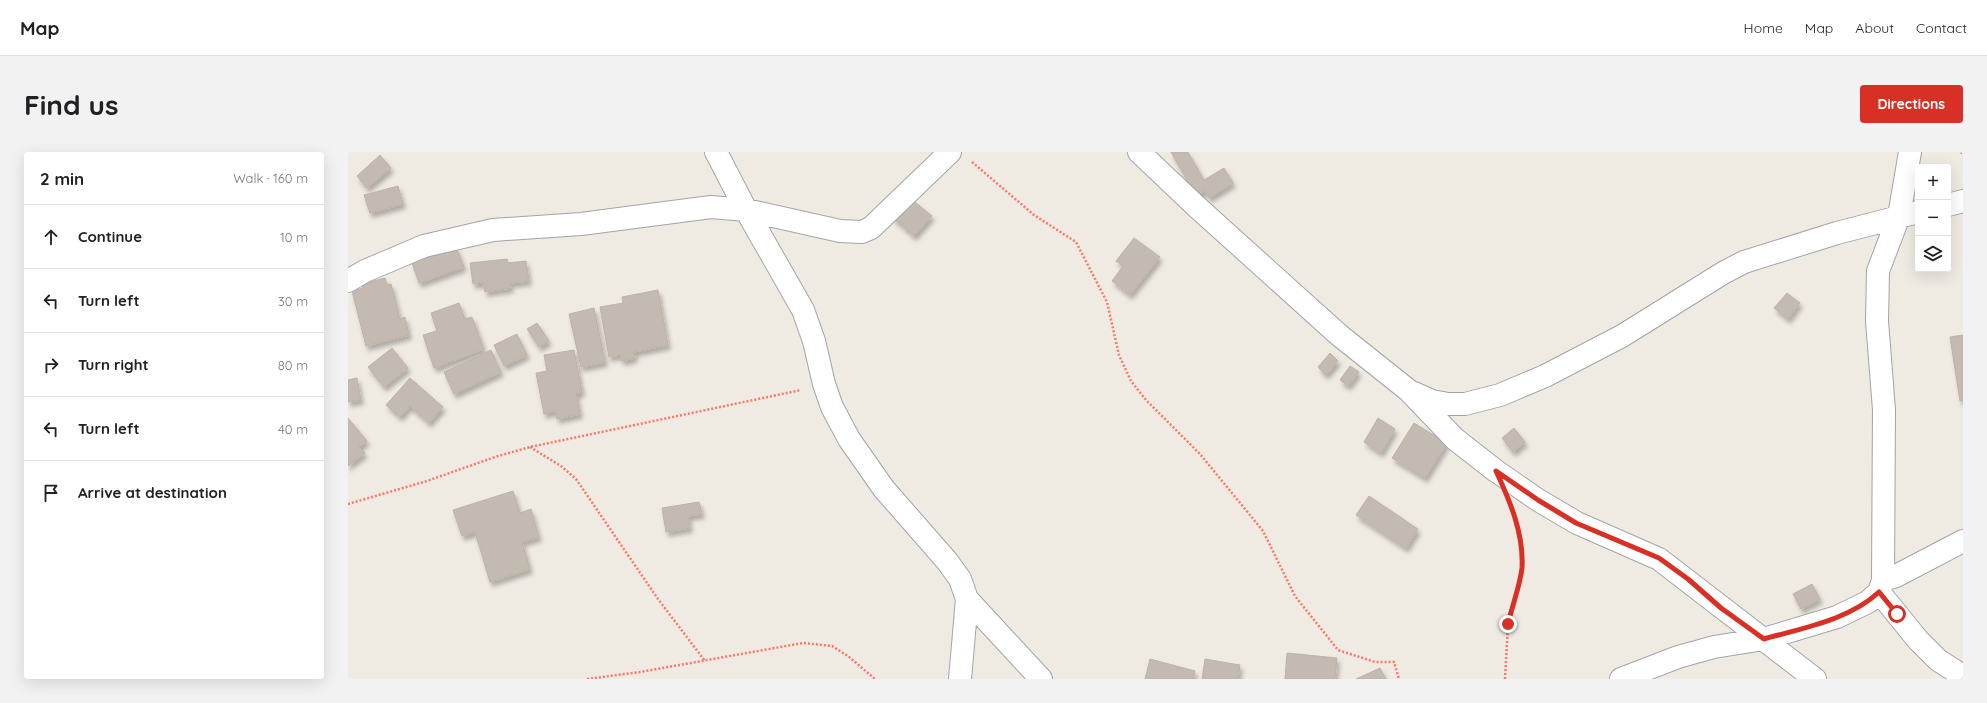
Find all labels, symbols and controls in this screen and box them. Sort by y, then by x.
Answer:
text: Map [20,16,59,40]
text: Home [1744,19,1783,37]
text: Map [1805,19,1833,37]
text: About [1855,19,1894,37]
text: Contact [1916,19,1967,37]
button: Directions [1860,85,1963,123]
text: Find us [24,87,118,122]
map controls [1915,164,1951,272]
button: + [1915,164,1951,200]
text: 2 min [40,168,84,189]
text: Walk · 160 m [233,170,308,186]
button: − [1915,200,1951,236]
icon: ahead [40,226,62,248]
text: Continue [78,227,142,246]
text: 10 m [280,229,308,245]
button: layers [1915,236,1951,272]
icon: left [40,290,62,312]
text: Turn left [78,291,140,310]
text: 30 m [278,293,308,309]
icon: right [40,354,62,376]
text: Turn right [78,355,149,374]
text: 80 m [278,357,308,373]
icon: left [40,418,62,440]
text: Turn left [78,419,140,438]
text: 40 m [278,421,308,437]
icon: arrive [40,482,62,504]
text: Arrive at destination [78,483,227,502]
route start [1888,605,1906,623]
route end [1499,615,1517,633]

